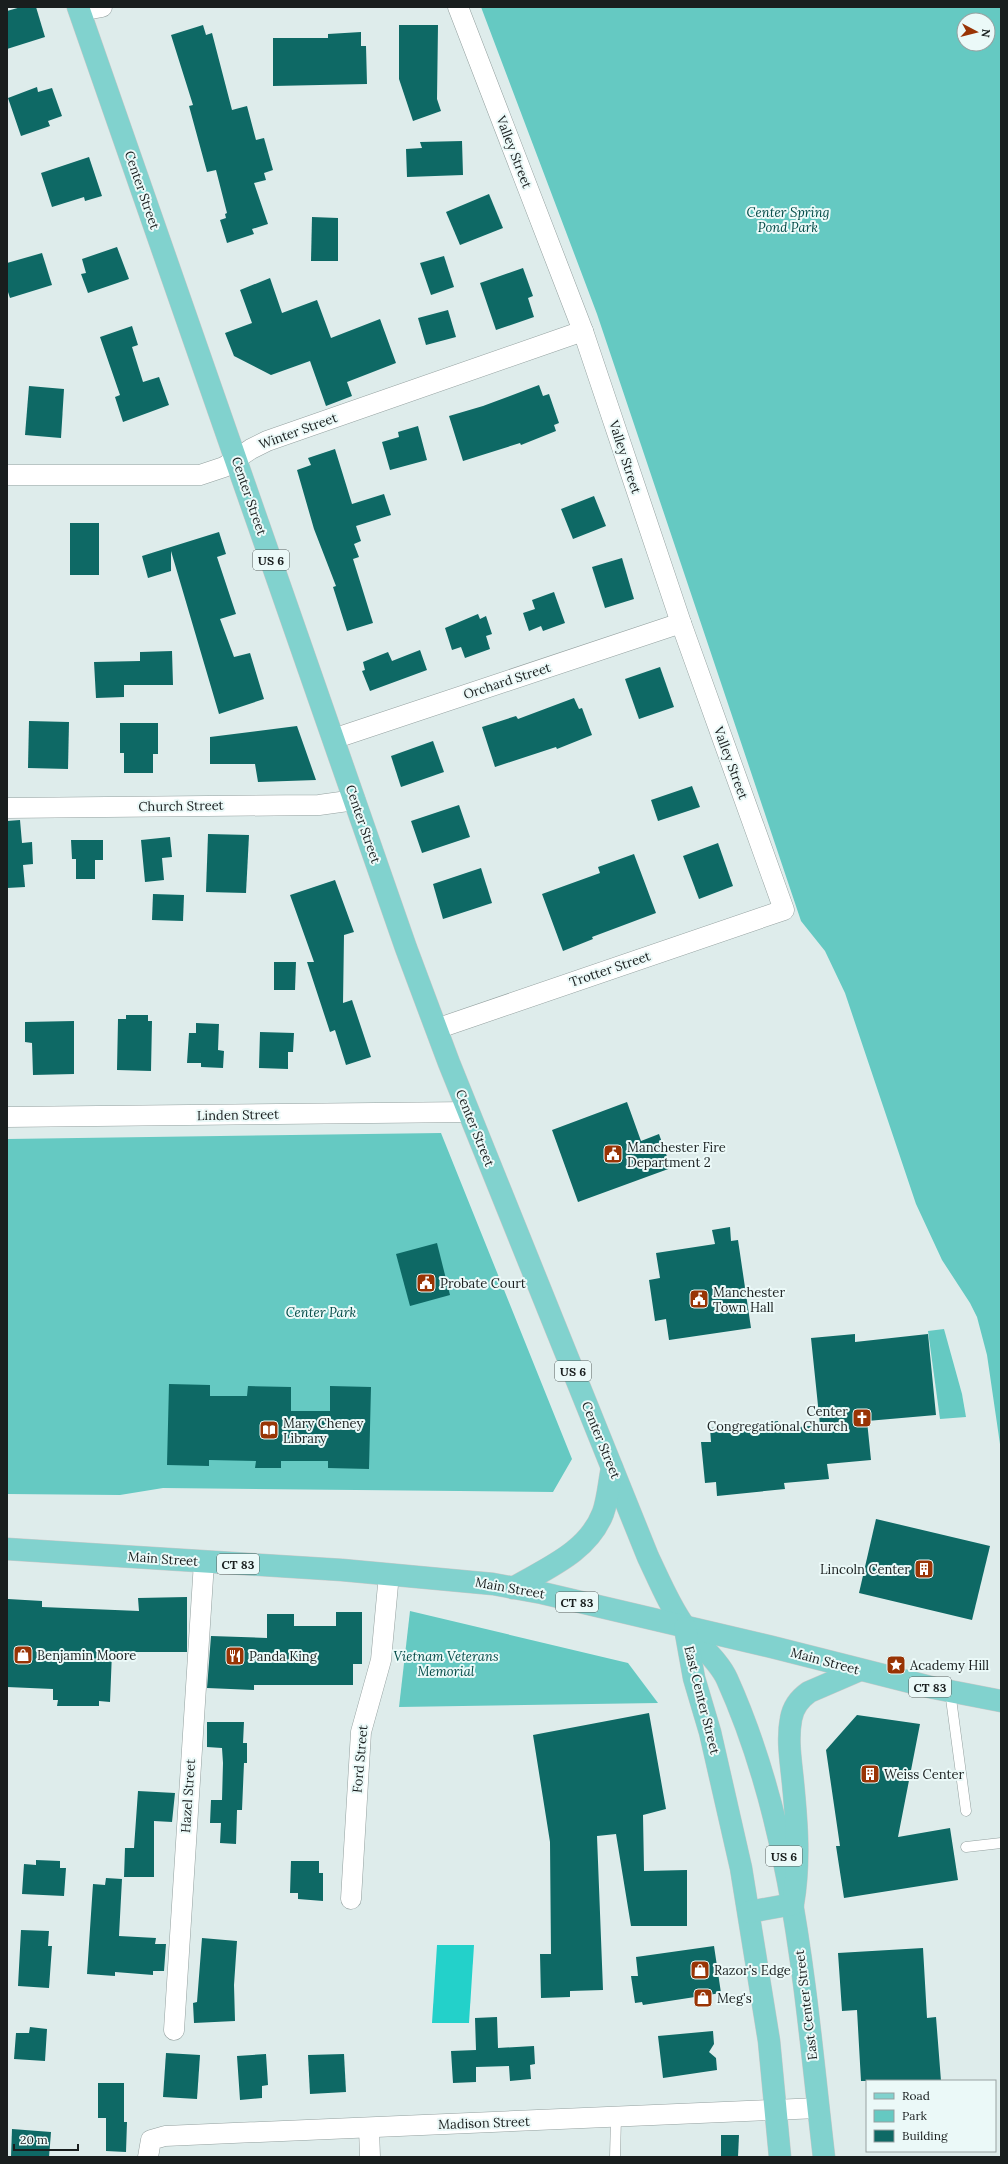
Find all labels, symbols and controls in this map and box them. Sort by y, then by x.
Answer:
north arrow [956,12,996,52]
text: N [978,28,993,39]
street label: Valley Street [492,113,536,191]
street label: Center Street [121,149,163,231]
park label: Center Spring Pond Park [747,204,829,236]
street label: Winter Street [257,409,339,453]
street label: Valley Street [605,417,645,496]
street label: Center Street [228,455,270,537]
road number: US 6 [253,550,289,570]
street label: Orchard Street [461,659,553,703]
street label: Valley Street [710,723,752,802]
street label: Center Street [342,783,384,865]
street label: Church Street [138,797,224,815]
street label: Trotter Street [567,947,653,991]
street label: Center Street [452,1087,498,1169]
street label: Linden Street [197,1106,279,1124]
place label: Manchester Fire Department 2 [627,1139,726,1171]
public building icon: Manchester Fire Department 2 [602,1143,624,1165]
public building icon: Probate Court [415,1272,437,1294]
place label: Probate Court [440,1275,526,1292]
place label: Manchester Town Hall [713,1284,785,1316]
public building icon: Manchester Town Hall [688,1288,710,1310]
park label: Center Park [286,1304,357,1321]
road number: US 6 [555,1361,591,1381]
street label: Center Street [578,1399,624,1481]
place label: Center Congregational Church [707,1403,848,1435]
church icon: Center Congregational Church [851,1407,873,1429]
place label: Mary Cheney Library [283,1415,364,1447]
library icon: Mary Cheney Library [258,1419,280,1441]
street label: Main Street [127,1548,199,1570]
road number: CT 83 [217,1554,259,1574]
building icon: Lincoln Center [913,1558,935,1580]
place label: Lincoln Center [820,1561,910,1578]
street label: Main Street [474,1574,546,1602]
road number: CT 83 [556,1592,598,1612]
shop icon: Benjamin Moore [12,1644,34,1666]
street label: East Center Street [680,1644,724,1756]
street label: Main Street [789,1644,861,1678]
restaurant icon: Panda King [224,1645,246,1667]
place label: Benjamin Moore [37,1647,136,1664]
place label: Panda King [249,1648,318,1665]
park label: Vietnam Veterans Memorial [394,1648,498,1680]
place icon: Academy Hill [885,1654,907,1676]
place label: Academy Hill [909,1657,990,1674]
road number: CT 83 [909,1677,951,1697]
street label: Ford Street [349,1724,371,1794]
street label: Hazel Street [177,1758,199,1834]
building icon: Weiss Center [859,1763,881,1785]
place label: Weiss Center [884,1766,965,1783]
road number: US 6 [766,1846,802,1866]
street label: East Center Street [791,1949,821,2061]
shop icon: Razor's Edge [689,1959,711,1981]
place label: Razor's Edge [714,1962,791,1979]
shop icon: Meg's [692,1987,714,2009]
place label: Meg's [717,1990,752,2007]
legend [866,2080,996,2152]
text: Road [902,2088,930,2103]
text: Park [902,2108,928,2123]
street label: Madison Street [438,2113,530,2133]
scale bar [14,2126,78,2152]
text: Building [902,2128,948,2143]
text: 20 m [20,2132,48,2147]

